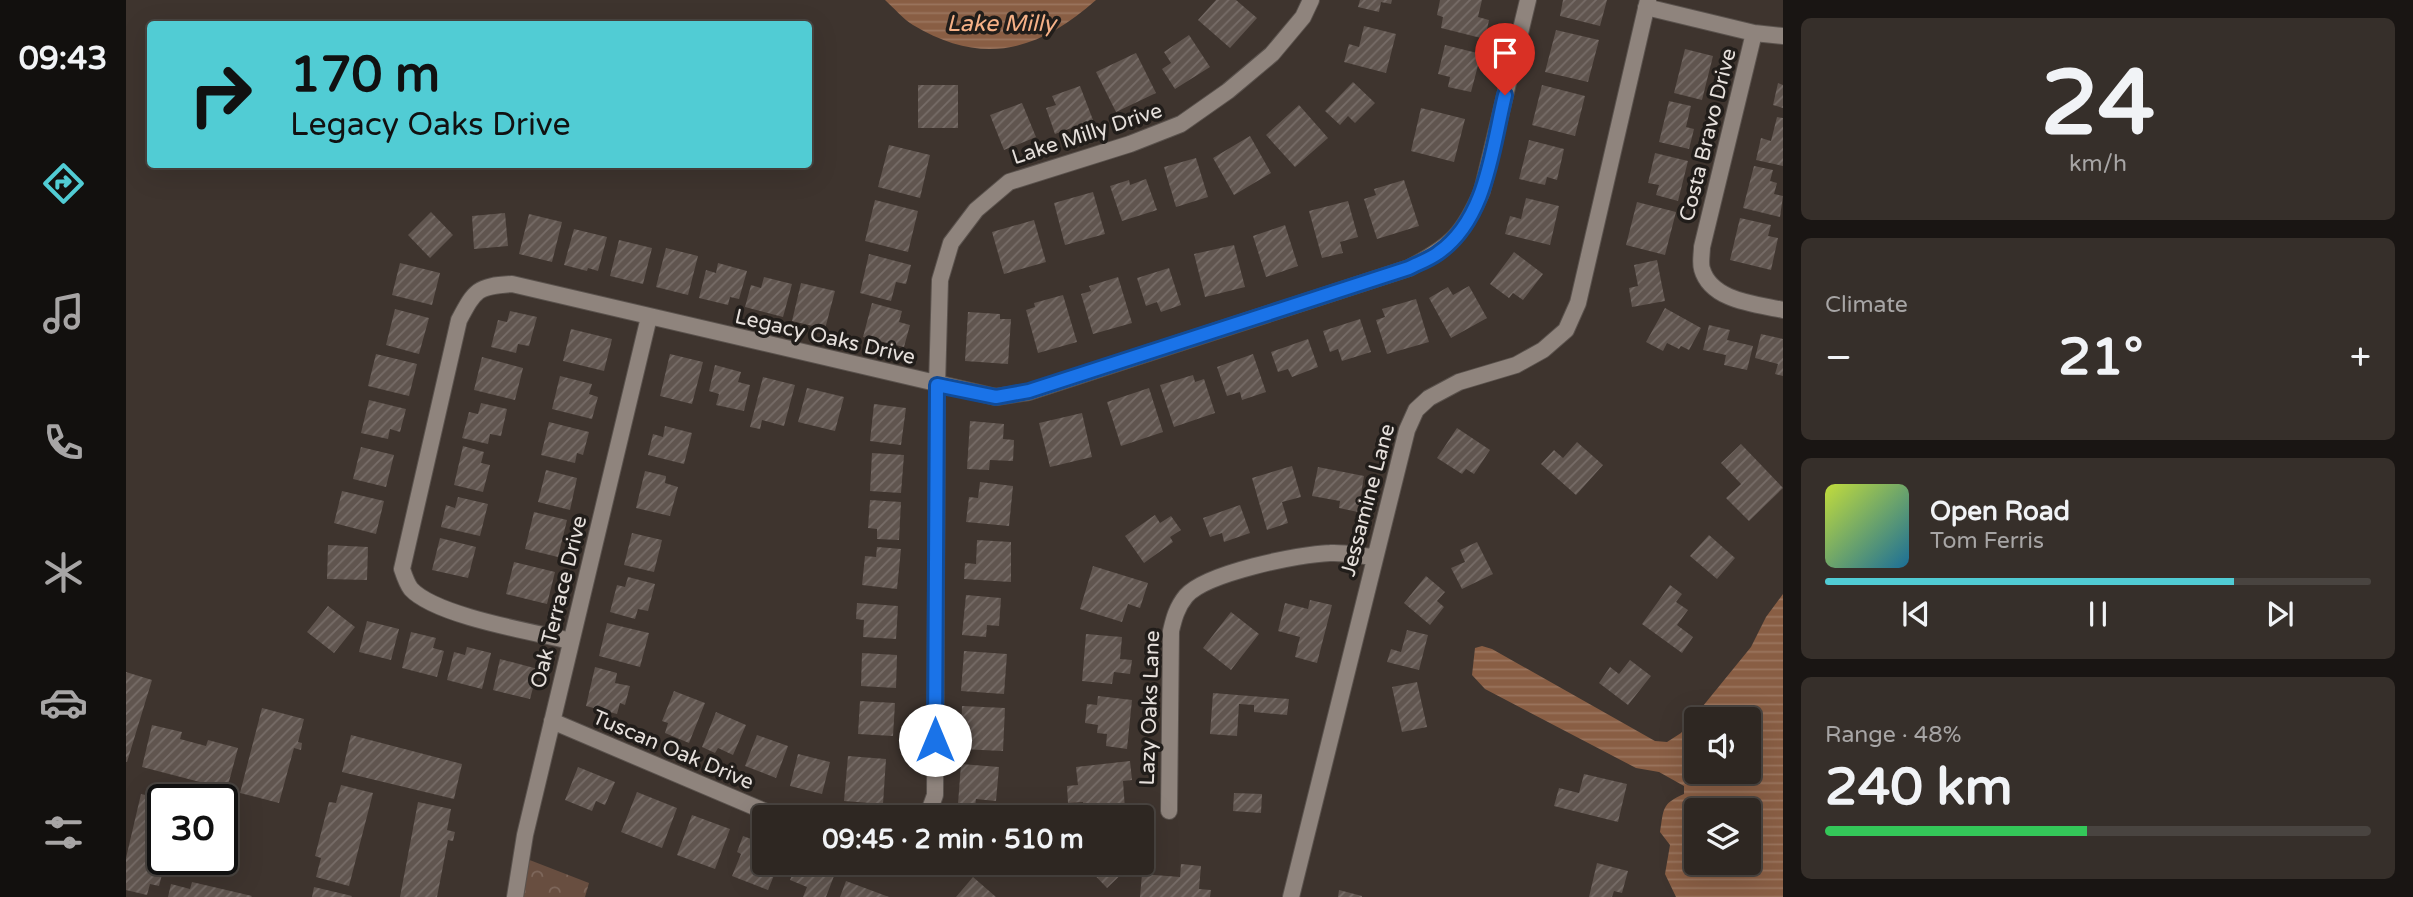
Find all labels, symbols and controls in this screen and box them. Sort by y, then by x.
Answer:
water label: Lake Milly [946,10,1058,38]
pin [1475,23,1535,95]
icon: arrive [1486,34,1524,72]
text: 09:43 [19,40,107,78]
text: 170 m [290,46,440,105]
street label: Costa Bravo Drive [1674,46,1742,224]
icon: right [175,49,266,140]
text: 24 [2041,49,2155,159]
street label: Lake Milly Drive [1009,98,1165,170]
text: Legacy Oaks Drive [290,106,571,144]
text: km/h [2069,150,2127,178]
icon: directions [39,159,88,208]
icon: music [39,289,88,338]
text: Climate [1825,291,1908,319]
street label: Legacy Oaks Drive [732,304,918,370]
text: 21° [2058,326,2143,389]
text: − [1825,335,1852,381]
text: + [2350,335,2371,381]
icon: phone [39,418,88,467]
street label: Jessamine Lane [1336,421,1400,579]
text: Open Road [1930,496,2070,527]
street label: Oak Terrace Drive [525,513,593,691]
text: Tom Ferris [1930,527,2044,555]
icon: climate [39,548,88,597]
icon: previous [1897,595,1935,633]
icon: pause [2079,595,2117,633]
icon: next [2261,595,2299,633]
street label: Lazy Oaks Lane [1135,630,1165,786]
icon: car [39,678,88,727]
position arrow [898,703,972,777]
street label: Tuscan Oak Drive [589,705,758,795]
map controls [1684,707,1761,875]
button: sound [1684,707,1761,784]
text: Range · 48% [1825,721,1961,749]
text: 240 km [1825,756,2013,819]
speed limit sign: 30 [147,784,238,875]
button: layers [1684,798,1761,875]
icon: filters [39,808,88,857]
text: 09:45 · 2 min · 510 m [822,824,1084,855]

